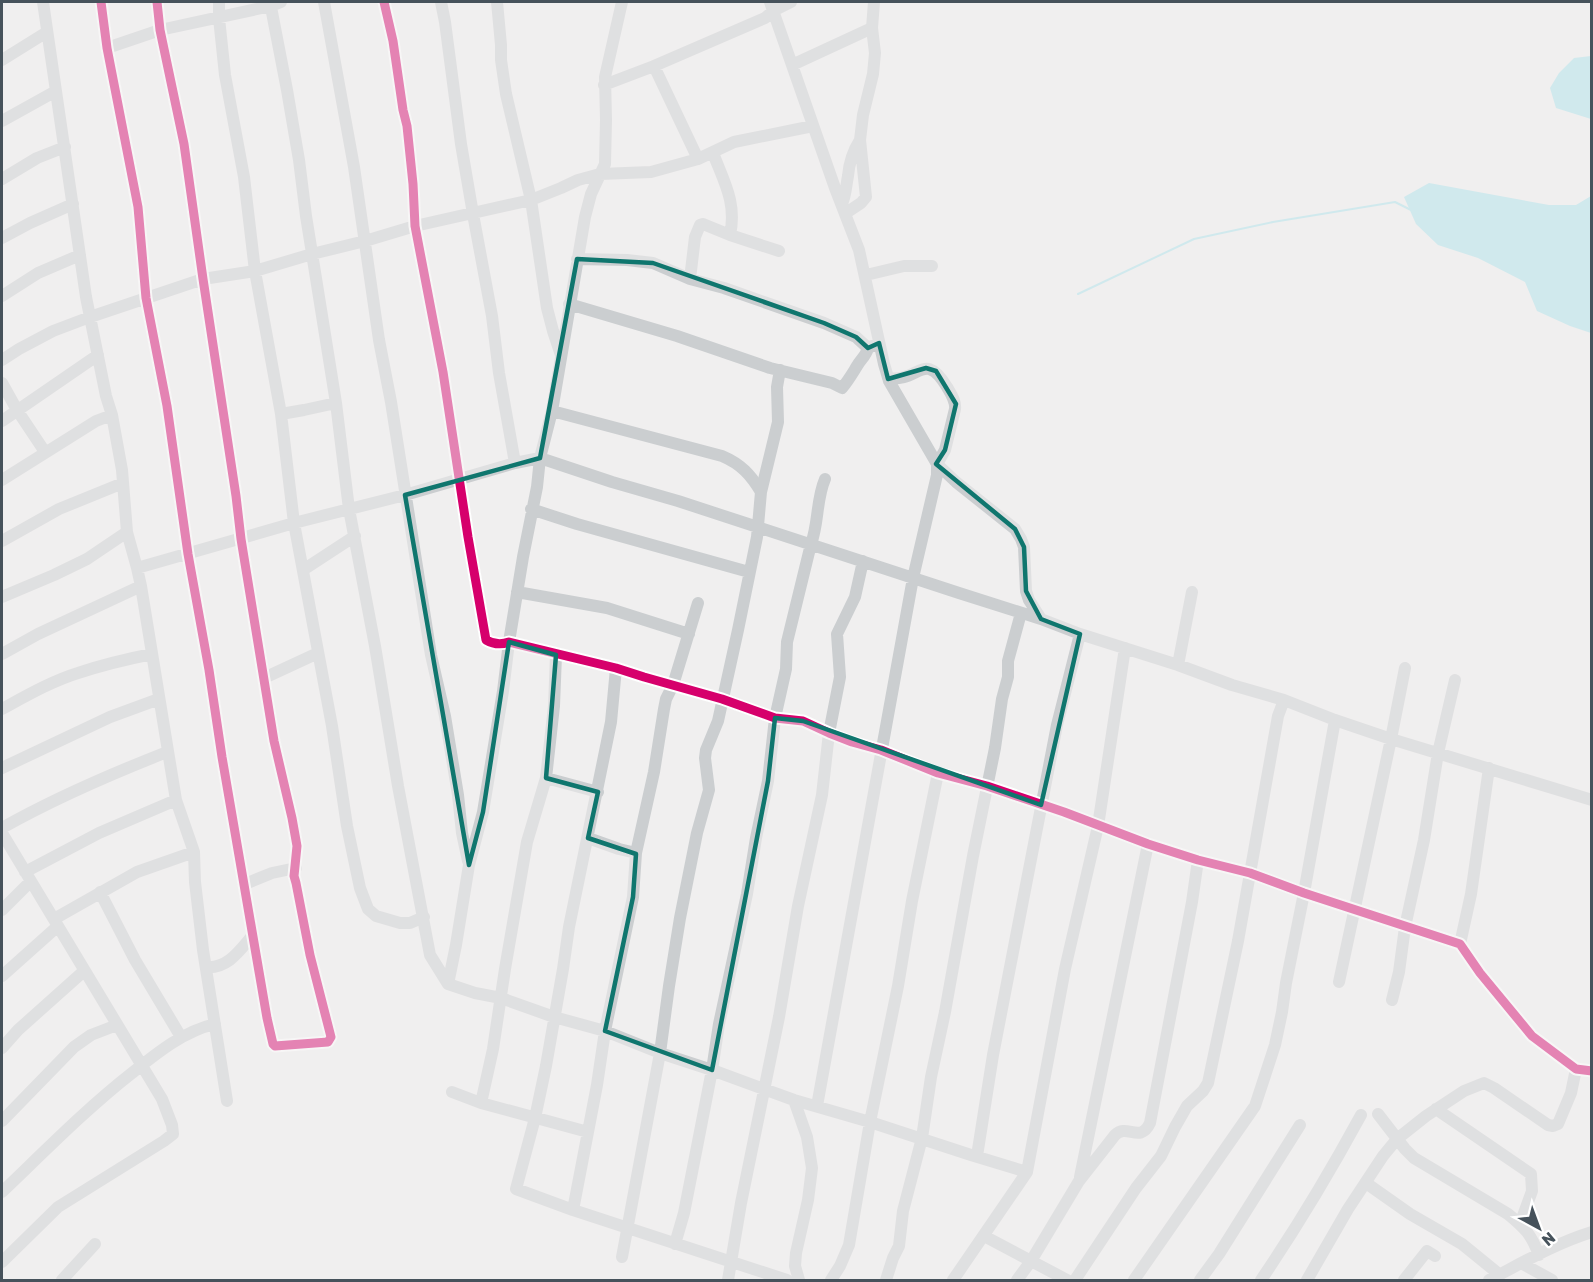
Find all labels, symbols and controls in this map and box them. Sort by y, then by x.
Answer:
north arrow [1509,1198,1569,1258]
text: N [1538,1228,1559,1250]

